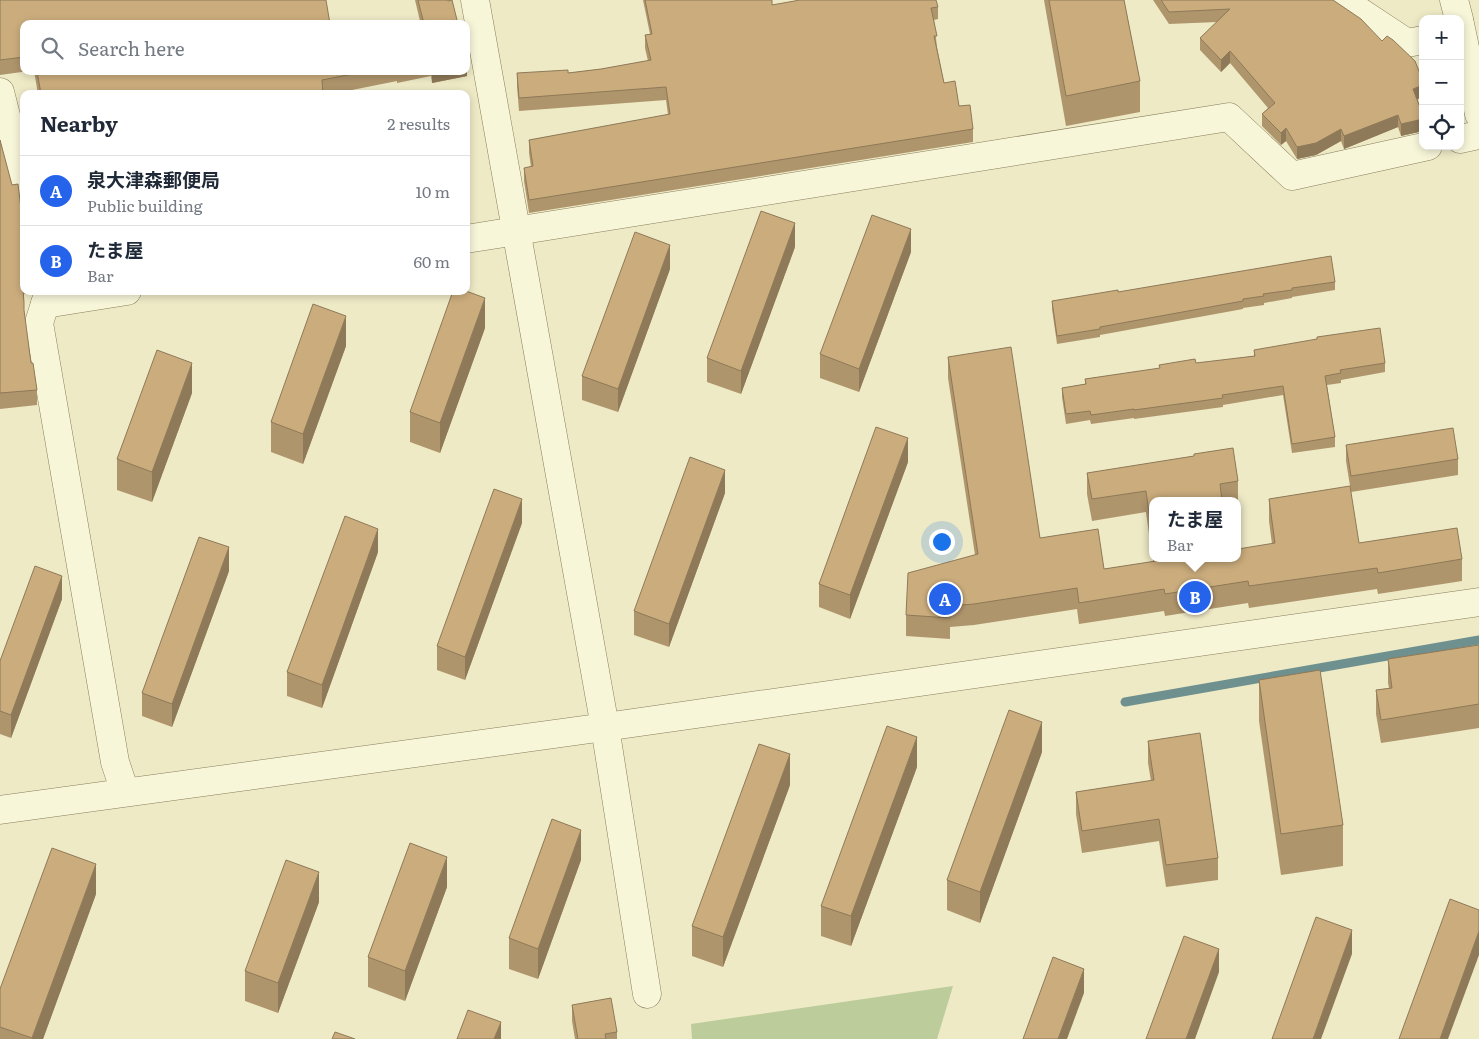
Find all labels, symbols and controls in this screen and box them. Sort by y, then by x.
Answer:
map controls [1419,15,1464,150]
button: + [1419,15,1464,60]
search box [20,20,470,75]
icon: search [38,34,66,62]
text: Search here [78,34,185,62]
button: − [1419,60,1464,105]
button: locate [1419,105,1464,150]
text: Nearby [40,107,118,138]
text: 2 results [387,111,450,135]
text: 泉大津森郵便局 [87,165,220,193]
text: A [50,179,62,203]
text: 10 m [416,179,450,203]
text: Public building [87,193,203,217]
text: たま屋 [87,235,143,263]
text: B [50,249,62,273]
text: 60 m [413,249,450,273]
text: Bar [87,263,114,287]
popup [1149,497,1241,562]
text: たま屋 [1167,504,1223,532]
your location [929,529,955,555]
text: Bar [1167,532,1193,556]
pin: B [1179,578,1211,616]
pin: A [929,580,961,618]

